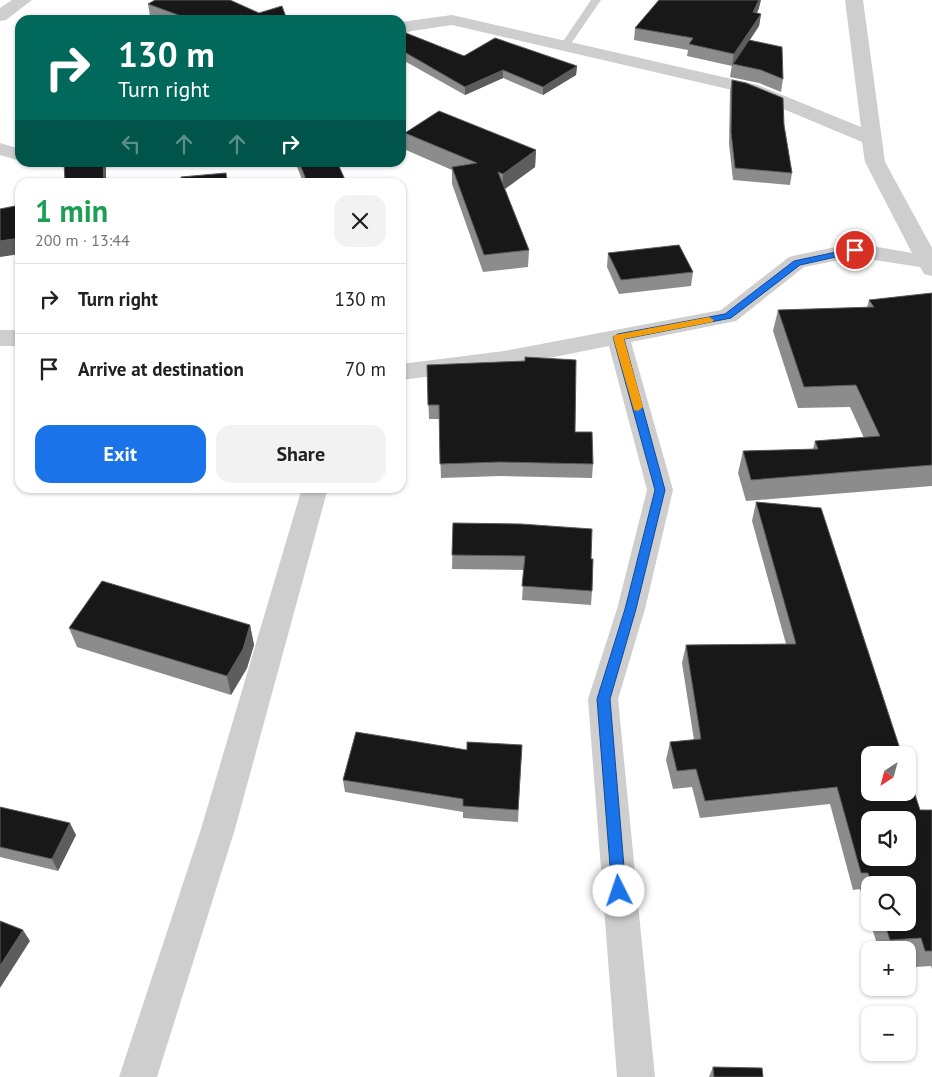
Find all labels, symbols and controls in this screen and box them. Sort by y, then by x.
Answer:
text: 130 m [118,31,215,77]
icon: right [35,35,100,100]
text: Turn right [118,75,210,103]
icon: left [117,130,145,158]
icon: ahead [170,130,198,158]
icon: ahead [223,130,251,158]
icon: right [276,130,304,158]
text: 1 min [35,191,108,230]
button: close [334,195,386,247]
pin [834,229,876,271]
text: 200 m · 13:44 [35,230,130,250]
icon: arrive [841,236,869,264]
icon: right [35,285,63,313]
text: Turn right [78,287,158,311]
text: 130 m [334,287,386,311]
icon: arrive [35,355,63,383]
text: Arrive at destination [78,357,244,381]
text: 70 m [345,357,386,381]
button: Exit [35,425,206,483]
button: Share [216,425,386,483]
north arrow [861,746,916,801]
map controls [861,746,916,1061]
button: sound [861,811,916,866]
position arrow [592,864,644,916]
button: search [861,876,916,931]
button: + [861,941,916,996]
button: − [861,1006,916,1061]

